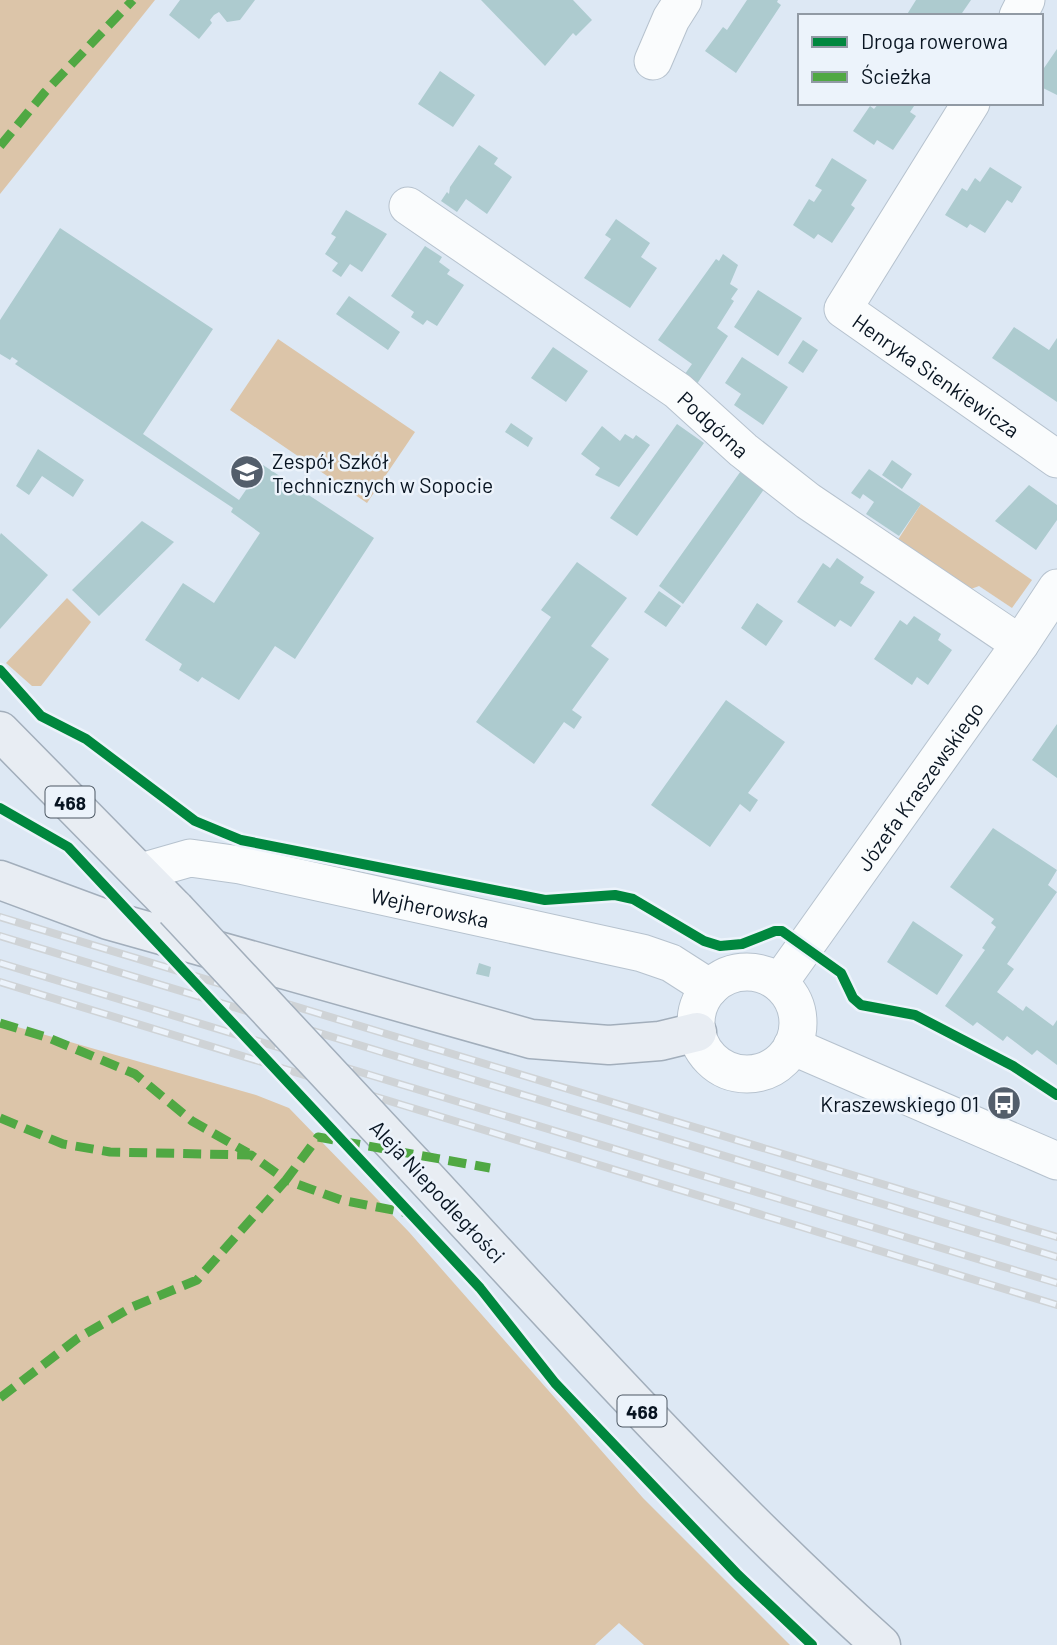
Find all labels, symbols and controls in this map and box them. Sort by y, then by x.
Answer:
legend [798,14,1043,105]
text: Droga rowerowa [861,28,1008,53]
text: Ścieżka [861,63,931,88]
street label: Henryka Sienkiewicza [848,308,1025,442]
street label: Podgórna [673,385,755,462]
place label: Zespół Szkół Technicznych w Sopocie [272,448,493,497]
school or university icon: Zespół Szkół Technicznych w Sopocie [228,453,266,491]
street label: Józefa Kraszewskiego [851,696,988,875]
road number: 468 [46,786,94,818]
street label: Wejherowska [369,882,492,932]
bus stop icon: Kraszewskiego 01 [985,1084,1023,1122]
place label: Kraszewskiego 01 [820,1091,979,1116]
street label: Aleja Niepodległości [365,1114,511,1268]
road number: 468 [618,1396,666,1427]

